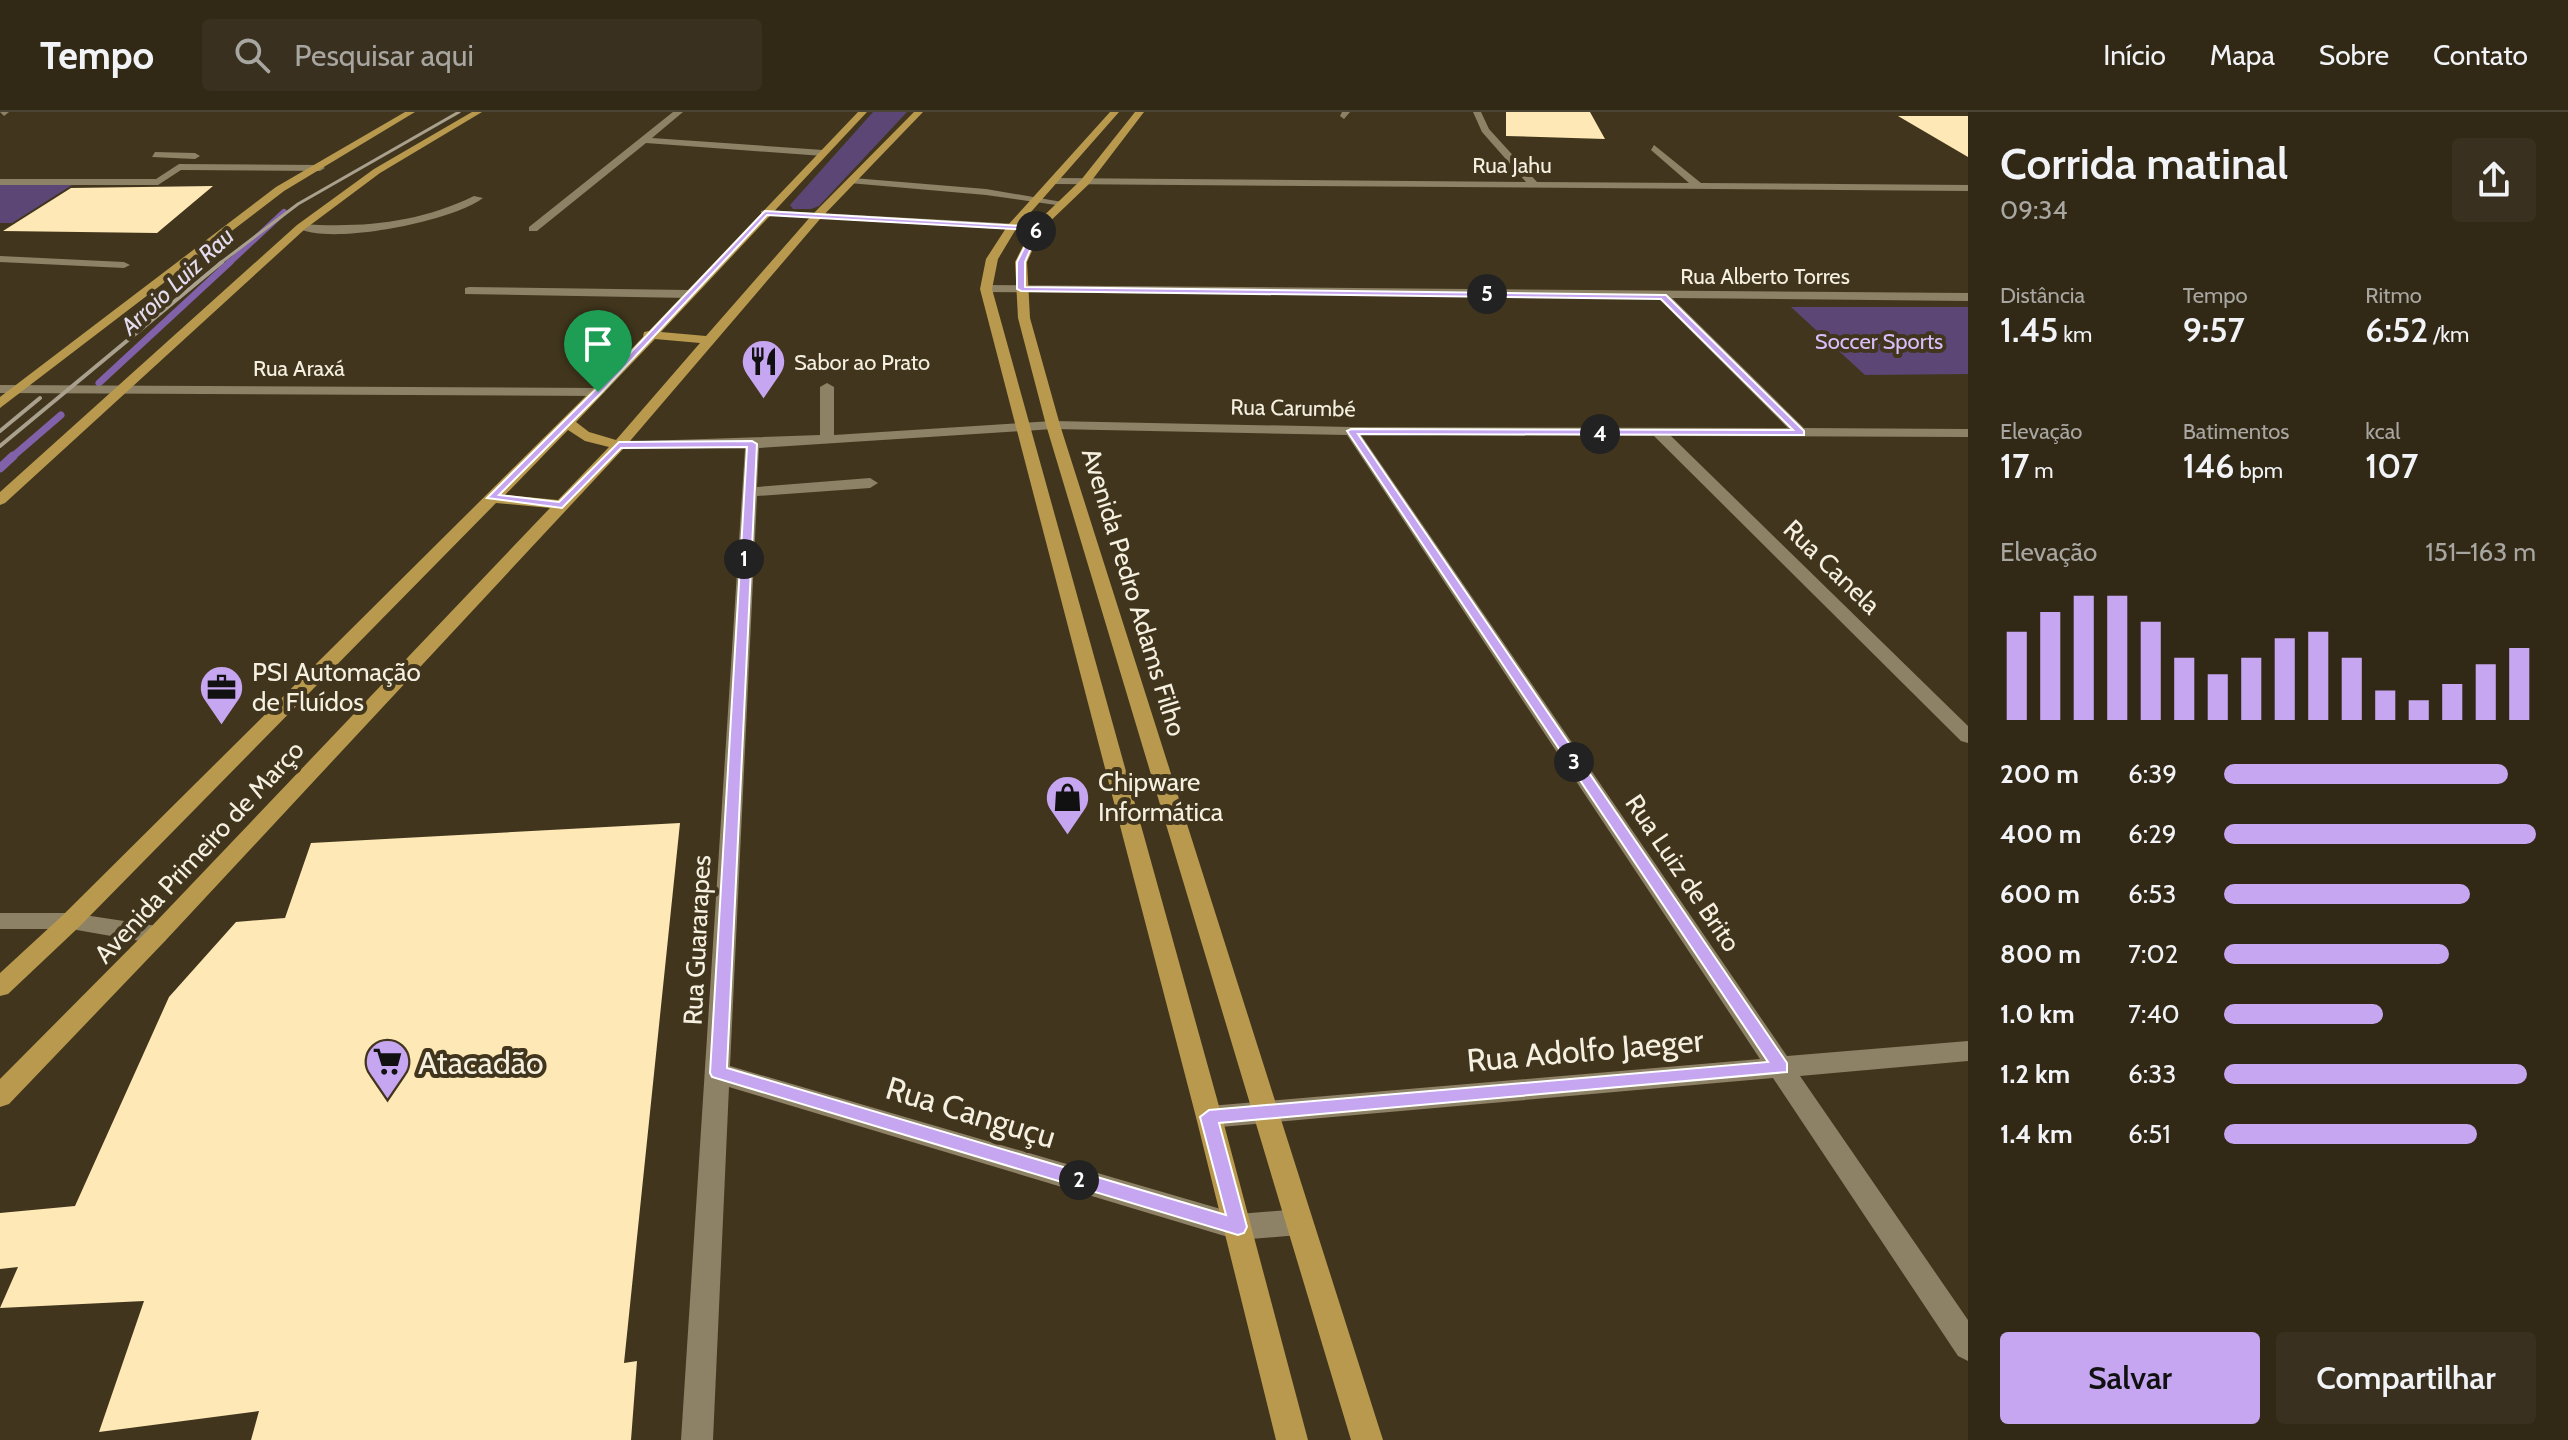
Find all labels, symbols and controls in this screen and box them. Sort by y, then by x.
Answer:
search box [202,19,762,91]
text: Tempo [40,32,154,79]
icon: search [230,33,274,77]
text: Pesquisar aqui [294,37,474,74]
text: Início [2103,38,2166,72]
text: Mapa [2210,38,2275,72]
text: Sobre [2319,38,2389,72]
text: Contato [2433,38,2528,72]
text: Corrida matinal [2000,137,2288,190]
button: share [2452,138,2536,222]
street label: Rua Jahu [1472,152,1552,179]
text: 09:34 [2000,194,2067,226]
pin: 6 [1016,211,1056,251]
text: 6 [1030,217,1042,244]
water label: Arroio Luiz Rau [114,221,240,341]
street label: Rua Alberto Torres [1680,263,1850,290]
pin: 5 [1467,274,1507,314]
text: 5 [1481,280,1493,307]
text: Distância [2000,282,2085,309]
text: Tempo [2183,282,2248,309]
text: Ritmo [2365,282,2422,309]
text: 1.45 [2000,309,2058,351]
text: 9:57 [2183,309,2245,351]
text: 6:52 [2365,309,2428,351]
pin [564,310,632,392]
text: km [2058,321,2092,348]
text: /km [2428,321,2469,348]
icon: arrive [576,322,620,366]
park label: Soccer Sports [1815,328,1943,355]
restaurant icon: Sabor ao Prato [739,338,787,401]
place label: Sabor ao Prato [794,349,930,376]
street label: Rua Araxá [253,355,345,382]
street label: Rua Carumbé [1230,393,1356,423]
pin: 4 [1580,414,1620,454]
text: Elevação [2000,418,2082,445]
text: Batimentos [2183,418,2289,445]
text: kcal [2365,418,2400,445]
text: 4 [1593,420,1607,447]
street label: Avenida Pedro Adams Filho [1075,444,1193,740]
text: 17 [2000,445,2029,487]
text: 146 [2183,445,2234,487]
text: 107 [2365,445,2418,487]
text: m [2029,457,2054,484]
text: bpm [2234,457,2283,484]
street label: Rua Canela [1777,513,1887,621]
text: Elevação [2000,536,2097,568]
text: 151–163 m [2425,536,2536,568]
pin: 1 [724,539,764,579]
text: 1 [740,545,748,572]
place label: PSI Automação de Fluídos [252,656,421,718]
office icon: PSI Automação de Fluídos [197,663,245,726]
street label: Avenida Primeiro de Março [88,734,310,970]
pin: 3 [1554,742,1594,782]
text: 3 [1568,748,1580,775]
text: 200 m [2000,758,2079,790]
text: 6:39 [2128,758,2177,790]
place label: Chipware Informática [1098,766,1224,828]
shop icon: Chipware Informática [1043,773,1091,836]
street label: Rua Luiz de Brito [1619,788,1747,958]
text: 400 m [2000,818,2081,850]
text: 6:29 [2128,818,2177,850]
street label: Rua Guararapes [677,854,717,1026]
text: 600 m [2000,878,2080,910]
text: 6:53 [2128,878,2176,910]
text: 800 m [2000,938,2081,970]
text: 7:02 [2128,938,2178,970]
text: 1.0 km [2000,998,2075,1030]
text: 7:40 [2128,998,2180,1030]
street label: Rua Adolfo Jaeger [1465,1020,1706,1080]
supermarket icon: Atacadão [363,1038,411,1101]
place label: Atacadão [418,1043,544,1082]
text: 1.2 km [2000,1058,2070,1090]
text: 6:33 [2128,1058,2176,1090]
street label: Rua Canguçu [882,1068,1060,1156]
text: 1.4 km [2000,1118,2073,1150]
text: 6:51 [2128,1118,2171,1150]
pin: 2 [1059,1160,1099,1200]
text: 2 [1073,1166,1085,1193]
button: Salvar [2000,1332,2260,1424]
button: Compartilhar [2276,1332,2536,1424]

